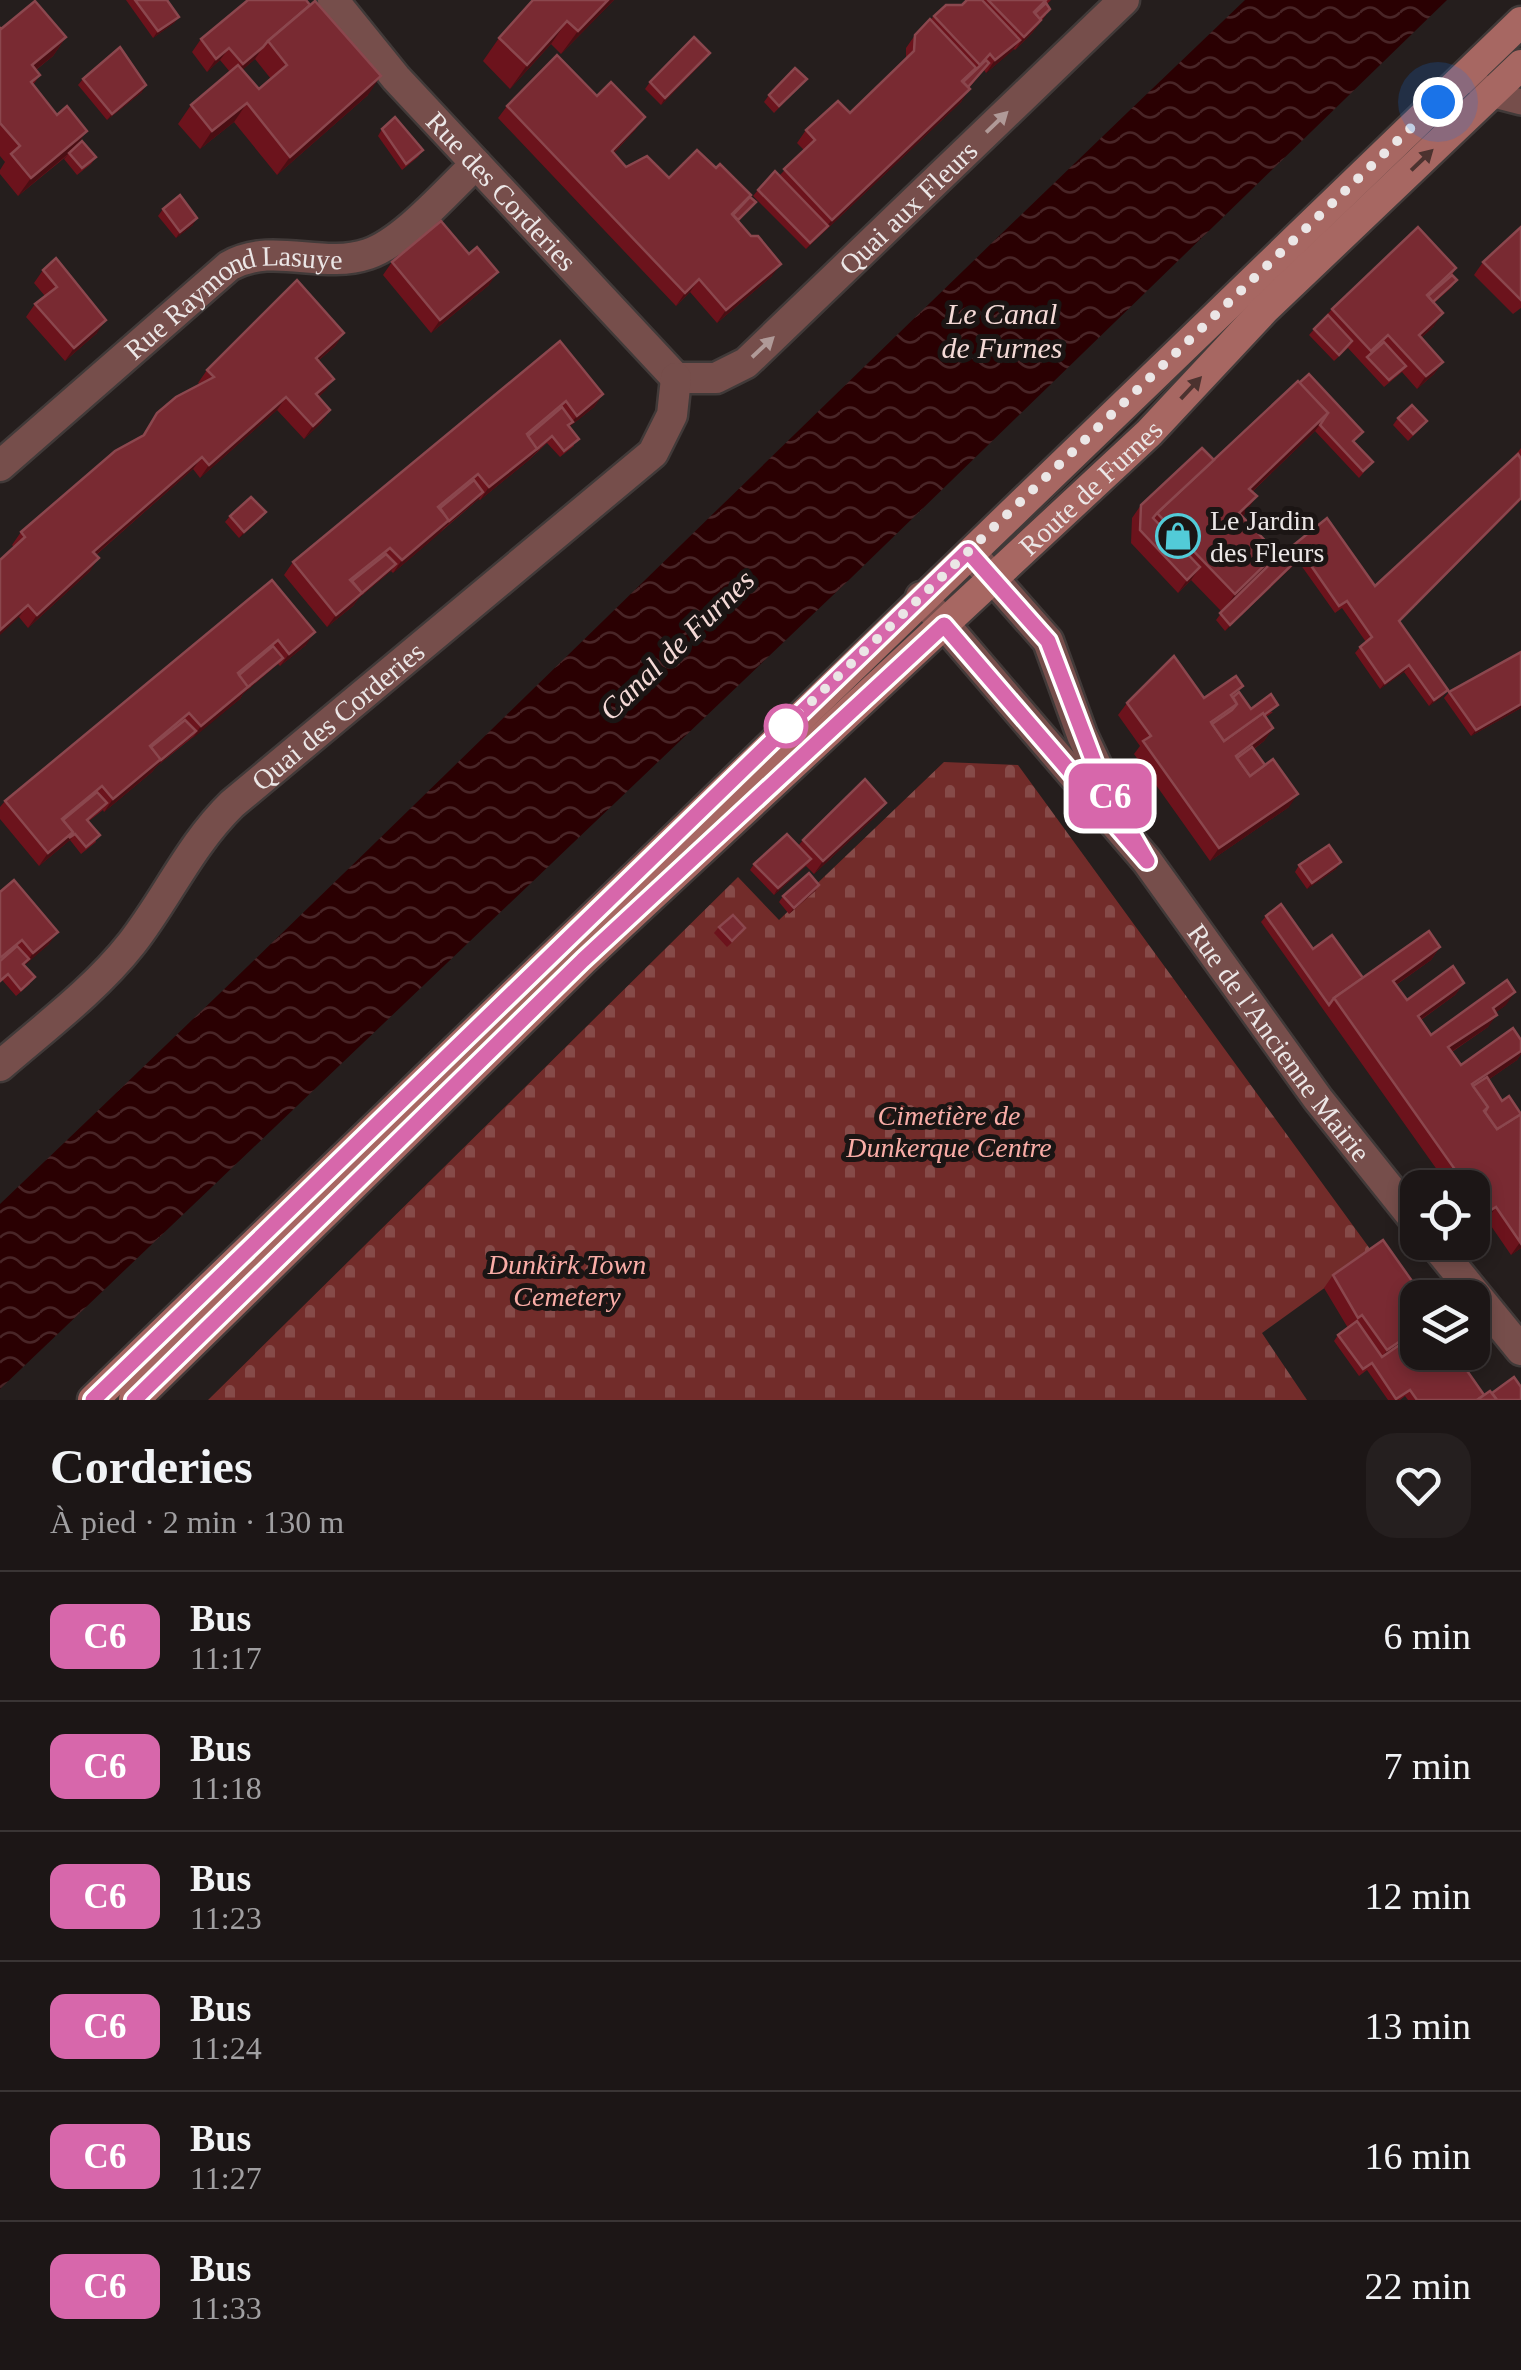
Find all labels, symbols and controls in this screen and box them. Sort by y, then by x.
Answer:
your location [1413,77,1463,127]
street label: Rue des Corderies [420,106,583,277]
one-way arrow [985,111,1009,134]
street label: Quai aux Fleurs [833,135,984,281]
one-way arrow [1409,149,1433,172]
street label: Rue Raymond Lasuye [119,240,343,366]
water label: Le Canal de Furnes [942,297,1062,364]
one-way arrow [750,337,775,359]
one-way arrow [1179,377,1202,401]
street label: Route de Furnes [1013,414,1169,562]
place label: Le Jardin des Fleurs [1210,505,1324,568]
shop icon: Le Jardin des Fleurs [1155,513,1201,559]
water label: Canal de Furnes [593,563,761,727]
street label: Quai des Corderies [246,636,430,797]
unlabelled marker [765,705,807,747]
line badge: C6 [1065,764,1155,828]
text: C6 [1089,777,1131,816]
street label: Rue de l'Ancienne Mairie [1181,918,1377,1168]
park label: Cimetière de Dunkerque Centre [845,1100,1052,1163]
map controls [1400,1170,1490,1370]
button: locate [1400,1170,1490,1260]
park label: Dunkirk Town Cemetery [487,1249,646,1312]
button: layers [1400,1280,1490,1370]
button: heart [1366,1433,1471,1538]
text: Corderies [50,1440,253,1493]
text: À pied · 2 min · 130 m [50,1504,344,1540]
text: Bus [190,1597,251,1639]
text: 6 min [1383,1615,1471,1657]
text: C6 [84,1617,126,1656]
text: 11:17 [190,1640,262,1676]
text: Bus [190,1727,251,1769]
text: 7 min [1383,1745,1471,1787]
text: C6 [84,1747,126,1786]
text: 11:18 [190,1770,262,1806]
text: Bus [190,1857,251,1899]
text: 12 min [1364,1875,1471,1917]
text: C6 [84,1877,126,1916]
text: 11:23 [190,1900,262,1936]
text: Bus [190,1987,251,2029]
text: 13 min [1364,2005,1471,2047]
text: C6 [84,2007,126,2046]
text: 11:24 [190,2030,262,2066]
text: Bus [190,2117,251,2159]
text: 16 min [1364,2135,1471,2177]
text: C6 [84,2137,126,2176]
text: 11:27 [190,2160,262,2196]
text: Bus [190,2247,251,2289]
text: 22 min [1364,2265,1471,2307]
text: C6 [84,2267,126,2306]
text: 11:33 [190,2290,262,2326]

